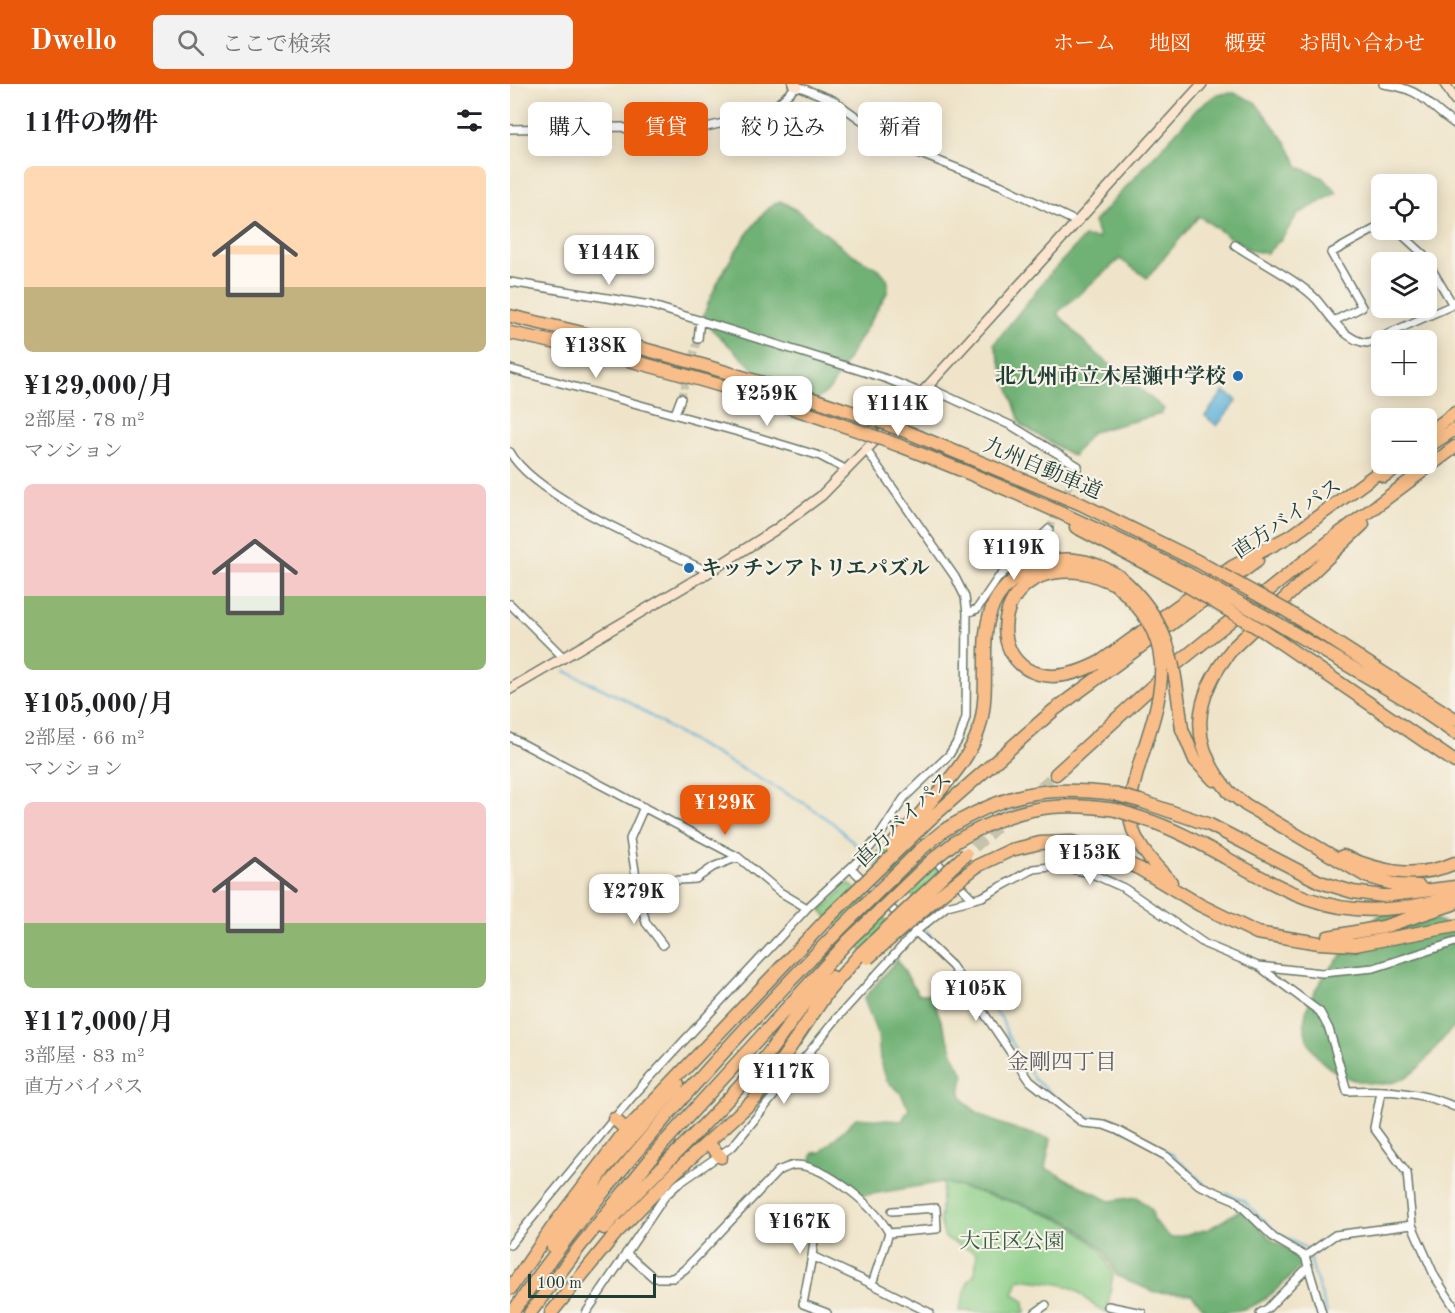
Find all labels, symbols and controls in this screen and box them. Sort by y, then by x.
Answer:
search box [153,15,573,69]
icon: search [174,26,207,59]
text: Dwello [30,28,117,56]
text: ここで検索 [222,34,332,56]
text: ホーム [1053,34,1116,55]
text: 地図 [1149,34,1191,55]
text: 概要 [1224,34,1266,55]
text: お問い合わせ [1299,34,1425,55]
chip: 購入 [528,102,612,156]
chip: 賃貸 [624,102,708,156]
chip: 絞り込み [720,102,846,156]
chip: 新着 [858,102,942,156]
icon: filters [453,104,486,137]
text: 11件の物件 [24,111,158,137]
map controls [1371,174,1437,474]
button: locate [1371,174,1437,240]
icon: home [201,205,309,313]
pin: ¥144K [567,235,651,286]
text: ¥144K [578,244,640,264]
button: layers [1371,252,1437,318]
pin: ¥138K [554,328,638,379]
button: + [1371,330,1437,396]
text: ¥138K [565,337,627,357]
place label: 北九州市立木屋瀬中学校 [995,365,1226,388]
marker: 北九州市立木屋瀬中学校 [1231,369,1245,383]
text: ¥129,000/月 [24,374,175,400]
pin: ¥259K [725,376,809,427]
text: ¥259K [736,385,798,405]
pin: ¥114K [856,386,940,437]
text: ¥114K [867,395,929,415]
button: − [1371,408,1437,474]
text: 2部屋 · 78 m² [24,411,145,431]
street label: 九州自動車道 [980,433,1105,504]
text: マンション [24,442,123,462]
street label: 直方バイパス [1229,474,1346,563]
icon: home [201,523,309,631]
pin: ¥119K [972,530,1056,581]
text: ¥119K [983,539,1045,559]
place label: キッチンアトリエパズル [701,557,930,580]
marker: キッチンアトリエパズル [682,561,696,575]
text: ¥105,000/月 [24,692,175,718]
text: 2部屋 · 66 m² [24,729,145,749]
text: マンション [24,760,123,780]
street label: 直方バイパス [850,767,957,871]
pin: ¥129K [683,785,767,836]
text: ¥129K [694,794,756,814]
pin: ¥153K [1048,835,1132,886]
icon: home [201,841,309,949]
text: ¥153K [1059,844,1121,864]
pin: ¥279K [592,874,676,925]
text: ¥279K [603,883,665,903]
pin: ¥105K [934,971,1018,1022]
text: ¥105K [945,980,1007,1000]
text: ¥117,000/月 [24,1010,175,1036]
text: 3部屋 · 83 m² [24,1047,145,1067]
district label: 金剛四丁目 [1007,1050,1117,1074]
pin: ¥117K [742,1054,826,1105]
text: ¥117K [753,1063,815,1083]
text: 直方バイパス [24,1078,144,1098]
pin: ¥167K [758,1204,842,1255]
text: ¥167K [769,1213,831,1233]
park label: 大正区公園 [960,1230,1065,1253]
scale bar [528,1271,656,1298]
text: 100 m [537,1276,582,1292]

